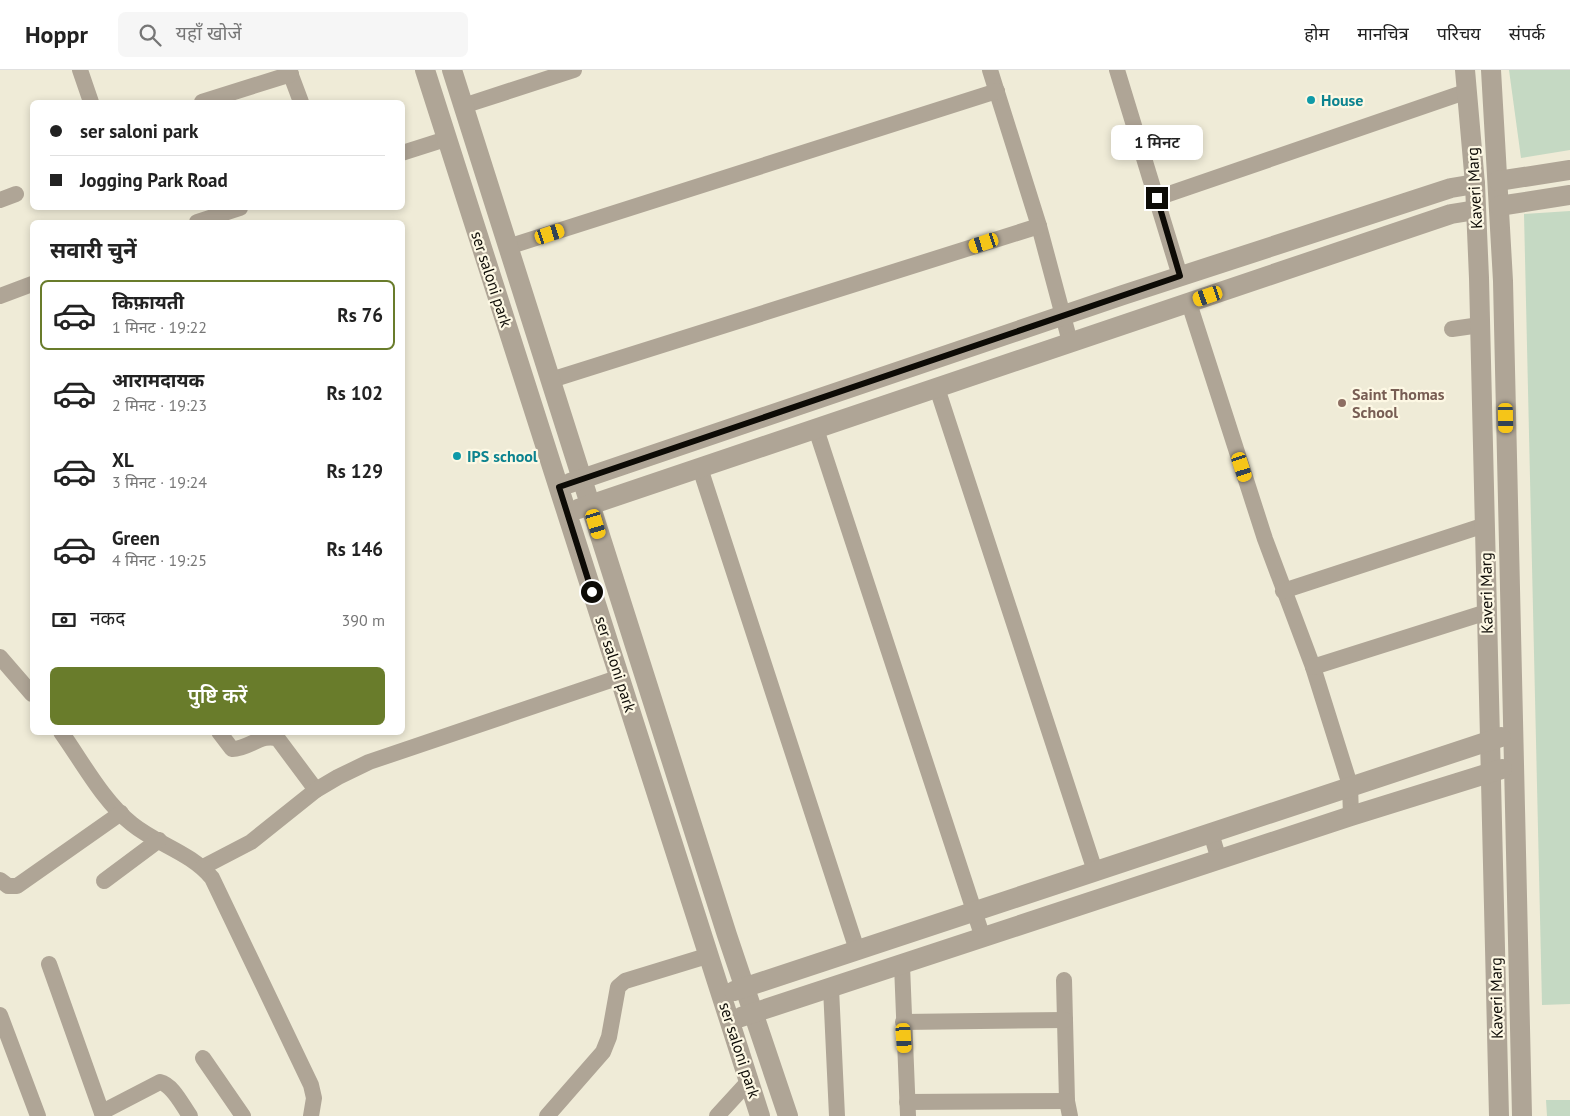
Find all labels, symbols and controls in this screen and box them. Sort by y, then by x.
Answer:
search box [118,12,468,57]
text: Hoppr [25,19,88,50]
icon: search [136,21,164,49]
text: यहाँ खोजें [176,21,242,45]
text: होम [1304,22,1329,45]
text: मानचित्र [1357,22,1409,45]
text: परिचय [1437,22,1481,45]
text: संपर्क [1509,22,1545,45]
place label: House [1321,90,1364,110]
marker: House [1305,94,1317,106]
text: ser saloni park [80,119,198,143]
callout: 1 मिनट [1111,126,1203,160]
text: 1 मिनट [1134,132,1180,152]
street label: Kaveri Marg [1462,147,1486,229]
text: Jogging Park Road [80,168,228,192]
route end [1146,187,1168,209]
car [533,222,566,246]
street label: ser saloni park [467,229,517,330]
car [967,231,1000,255]
text: सवारी चुनें [50,236,137,264]
car [1191,284,1224,308]
text: किफ़ायती [112,290,184,314]
icon: car [52,293,97,338]
text: Rs 76 [337,303,383,327]
text: 1 मिनट · 19:22 [112,317,207,337]
text: आरामदायक [112,368,204,392]
icon: car [52,371,97,416]
text: Rs 102 [326,381,383,405]
place label: Saint Thomas School [1352,384,1445,422]
text: 2 मिनट · 19:23 [112,395,207,415]
marker: Saint Thomas School [1336,397,1348,409]
car [1498,403,1513,433]
place label: IPS school [467,446,538,466]
text: XL [112,448,134,472]
icon: car [52,449,97,494]
marker: IPS school [451,450,463,462]
car [1230,450,1253,484]
text: Rs 129 [326,459,383,483]
text: 3 मिनट · 19:24 [112,472,207,492]
car [584,507,607,541]
text: Green [112,526,160,550]
icon: car [52,527,97,572]
text: Rs 146 [326,537,383,561]
text: 4 मिनट · 19:25 [112,550,207,570]
street label: Kaveri Marg [1475,552,1497,634]
route start [581,581,603,603]
icon: cash [50,606,78,634]
text: नकद [90,606,125,630]
text: 390 m [342,610,385,630]
street label: ser saloni park [591,614,641,715]
button: पुष्टि करें [50,667,385,725]
street label: Kaveri Marg [1485,957,1507,1039]
street label: ser saloni park [715,1000,765,1101]
car [895,1023,912,1053]

